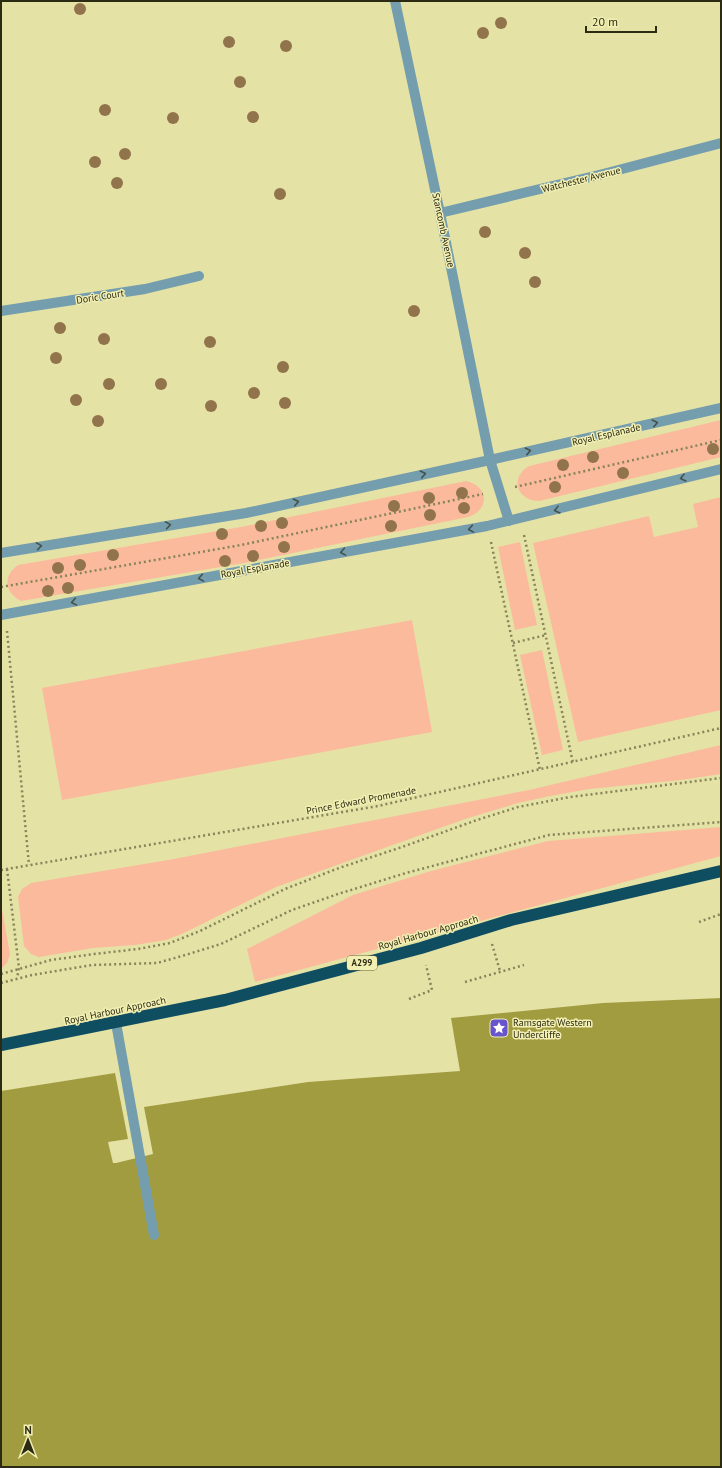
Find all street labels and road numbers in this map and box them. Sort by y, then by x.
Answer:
street label: Watchester Avenue [540,163,622,196]
street label: Stancomb Avenue [429,192,458,269]
street label: Doric Court [75,286,125,307]
street label: Royal Esplanade [571,420,642,449]
street label: Royal Esplanade [220,556,291,581]
street label: Prince Edward Promenade [305,783,417,818]
street label: Royal Harbour Approach [377,912,480,953]
road number: A299 [347,956,377,970]
street label: Royal Harbour Approach [63,993,167,1028]

